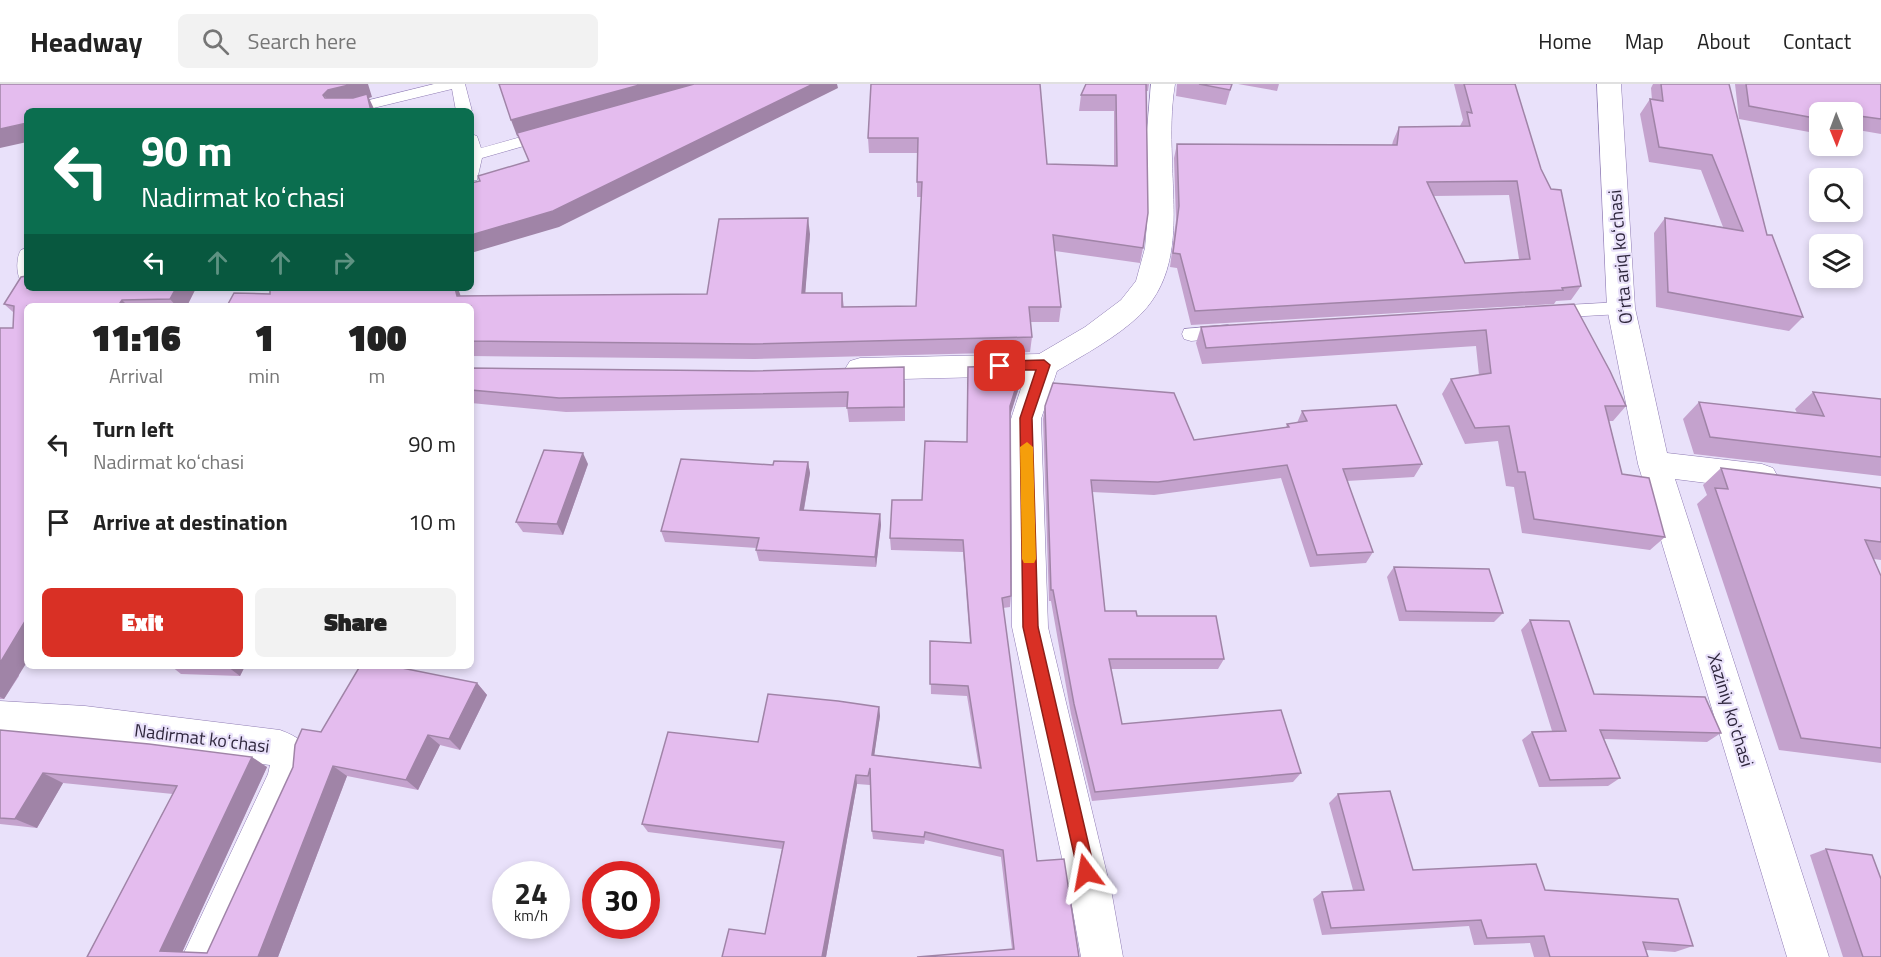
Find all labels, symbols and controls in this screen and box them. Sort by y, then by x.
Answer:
search box [178,14,598,68]
text: Headway [30,20,142,63]
text: Search here [247,24,357,58]
icon: search [199,25,232,58]
text: Home [1538,25,1592,57]
text: Map [1625,25,1664,57]
text: About [1697,25,1750,57]
text: Contact [1783,25,1851,57]
north arrow [1809,102,1863,156]
map controls [1809,102,1863,288]
text: 90 m [141,118,233,182]
icon: left [42,132,120,210]
button: search [1809,168,1863,222]
text: Nadirmat koʻchasi [141,176,345,217]
street label: Oʻrta ariq koʻchasi [1601,189,1639,325]
button: layers [1809,234,1863,288]
icon: left [138,246,171,279]
icon: ahead [201,246,234,279]
icon: ahead [264,246,297,279]
icon: right [327,246,360,279]
text: 11:16 [91,310,181,365]
text: 1 [254,310,274,365]
text: 100 [347,310,407,365]
pin [974,340,1025,391]
icon: arrive [983,349,1016,382]
text: Arrival [109,360,163,391]
text: min [248,360,280,391]
text: m [369,360,385,391]
text: Turn left [93,412,174,446]
text: 90 m [408,427,456,461]
icon: left [42,428,75,461]
text: Nadirmat koʻchasi [93,446,244,477]
text: Arrive at destination [93,505,288,539]
text: 10 m [408,505,456,539]
icon: arrive [42,506,75,539]
button: Exit [42,588,243,657]
button: Share [255,588,456,657]
street label: Xaziniy ko'chasi [1701,650,1761,770]
street label: Nadirmat koʻchasi [133,716,271,760]
position arrow [1054,840,1118,904]
speed limit sign: 30 [582,861,660,939]
text: 24 [514,870,548,916]
text: km/h [514,904,548,927]

